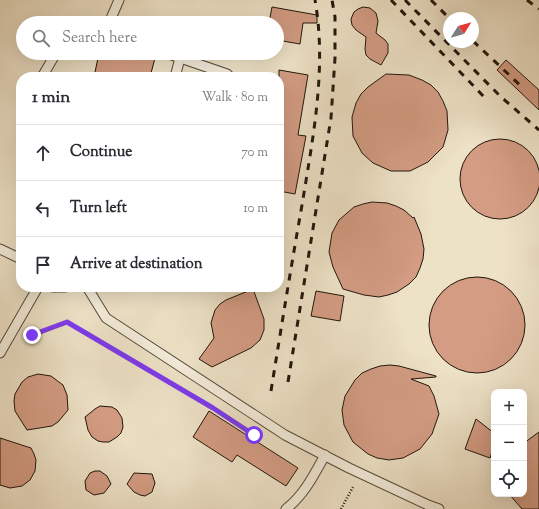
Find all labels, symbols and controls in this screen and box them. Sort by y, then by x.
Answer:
north arrow [443,12,479,48]
search box [16,16,284,60]
icon: search [30,27,52,49]
text: Search here [62,28,137,49]
text: 1 min [32,86,70,110]
text: Walk · 80 m [202,89,268,107]
icon: ahead [32,142,54,164]
text: Continue [70,142,132,163]
text: 70 m [241,144,268,162]
icon: left [32,198,54,220]
text: Turn left [70,198,127,219]
text: 10 m [243,200,268,218]
icon: arrive [32,254,54,276]
text: Arrive at destination [70,254,203,275]
route end [23,326,41,344]
map controls [491,389,527,497]
button: + [491,389,527,425]
button: − [491,425,527,461]
route start [245,426,263,444]
button: locate [491,461,527,497]

